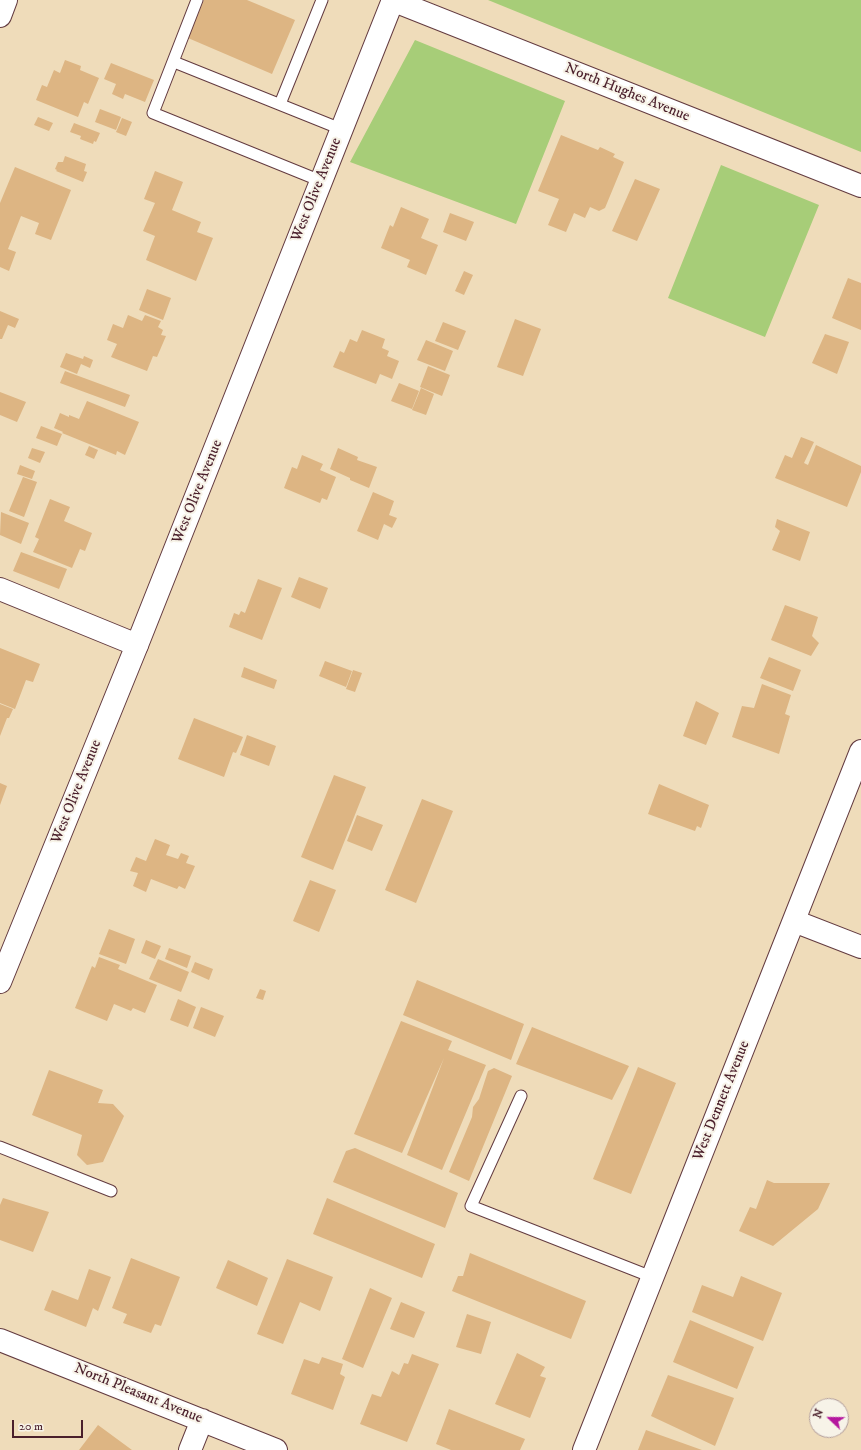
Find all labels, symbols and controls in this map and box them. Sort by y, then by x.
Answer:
street label: North Hughes Avenue [562,60,692,126]
street label: West Olive Avenue [288,135,346,245]
street label: West Olive Avenue [169,437,227,547]
street label: West Olive Avenue [48,737,106,847]
street label: West Dennett Avenue [690,1038,754,1164]
street label: North Pleasant Avenue [71,1360,205,1428]
north arrow [809,1398,849,1438]
text: N [811,1407,827,1421]
scale bar [14,1412,85,1438]
text: 20 m [19,1419,43,1434]

